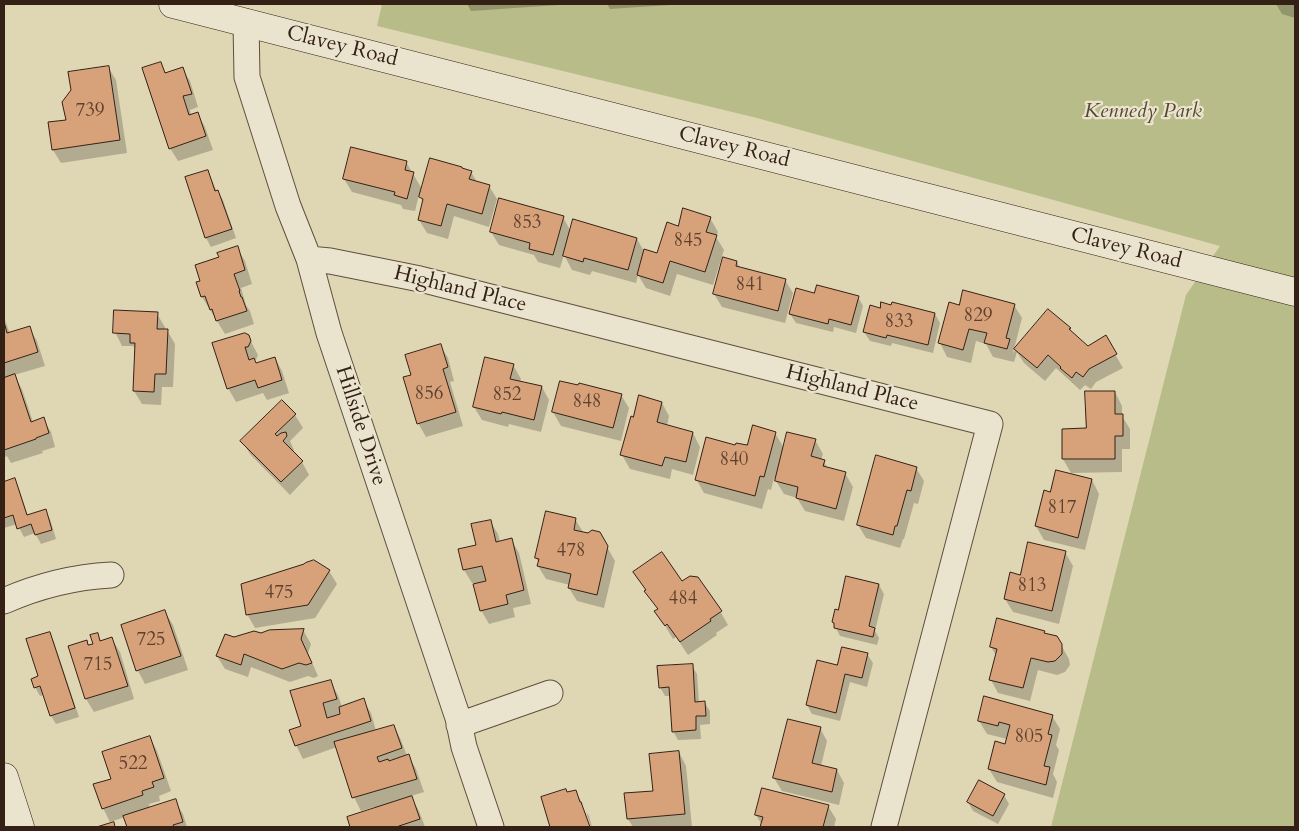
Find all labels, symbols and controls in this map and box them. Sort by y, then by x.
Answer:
street label: Clavey Road [284,21,400,73]
park label: Kennedy Park [1084,99,1202,125]
house number: 739 [75,101,105,123]
street label: Clavey Road [676,122,792,174]
house number: 853 [512,213,542,235]
street label: Clavey Road [1068,223,1184,275]
house number: 845 [673,231,703,253]
street label: Highland Place [391,261,529,319]
house number: 841 [735,275,765,297]
house number: 829 [963,306,993,328]
house number: 833 [884,312,914,334]
street label: Highland Place [783,360,921,418]
street label: Hillside Drive [329,363,391,489]
house number: 856 [414,384,444,406]
house number: 852 [492,385,522,407]
house number: 848 [572,392,602,414]
house number: 840 [719,450,749,472]
house number: 817 [1047,498,1077,520]
house number: 478 [556,541,586,563]
house number: 813 [1017,576,1047,598]
house number: 475 [264,583,294,605]
house number: 484 [668,589,698,611]
house number: 725 [136,630,166,652]
house number: 715 [83,655,113,677]
house number: 805 [1014,727,1044,749]
house number: 522 [118,754,148,776]

